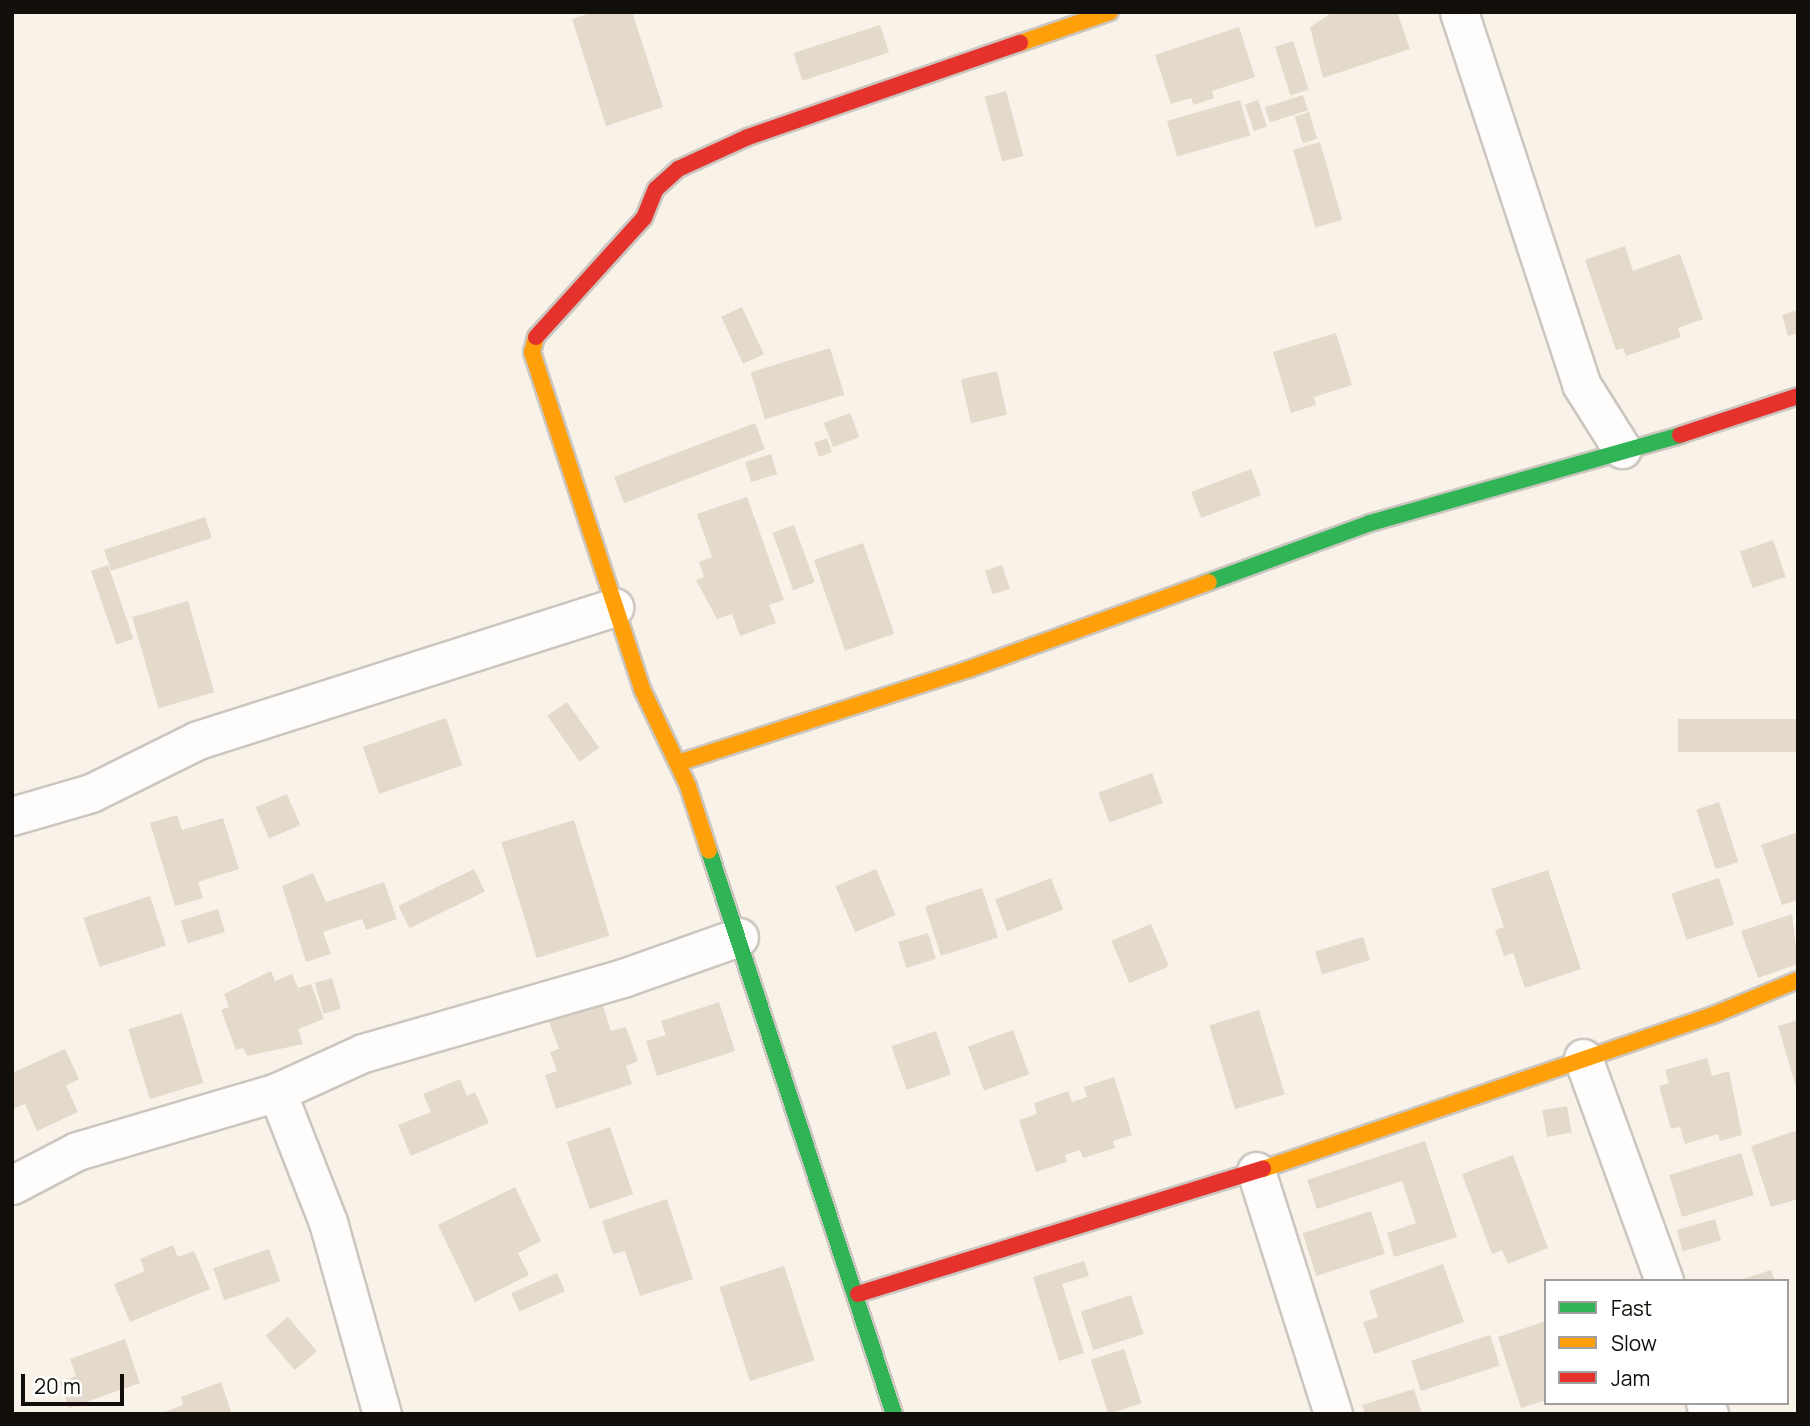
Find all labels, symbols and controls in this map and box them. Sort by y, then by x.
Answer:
legend [1544,1279,1789,1405]
text: Fast [1611,1294,1652,1322]
text: Slow [1611,1329,1657,1357]
scale bar [24,1360,128,1404]
text: Jam [1611,1364,1650,1392]
text: 20 m [34,1372,81,1400]

